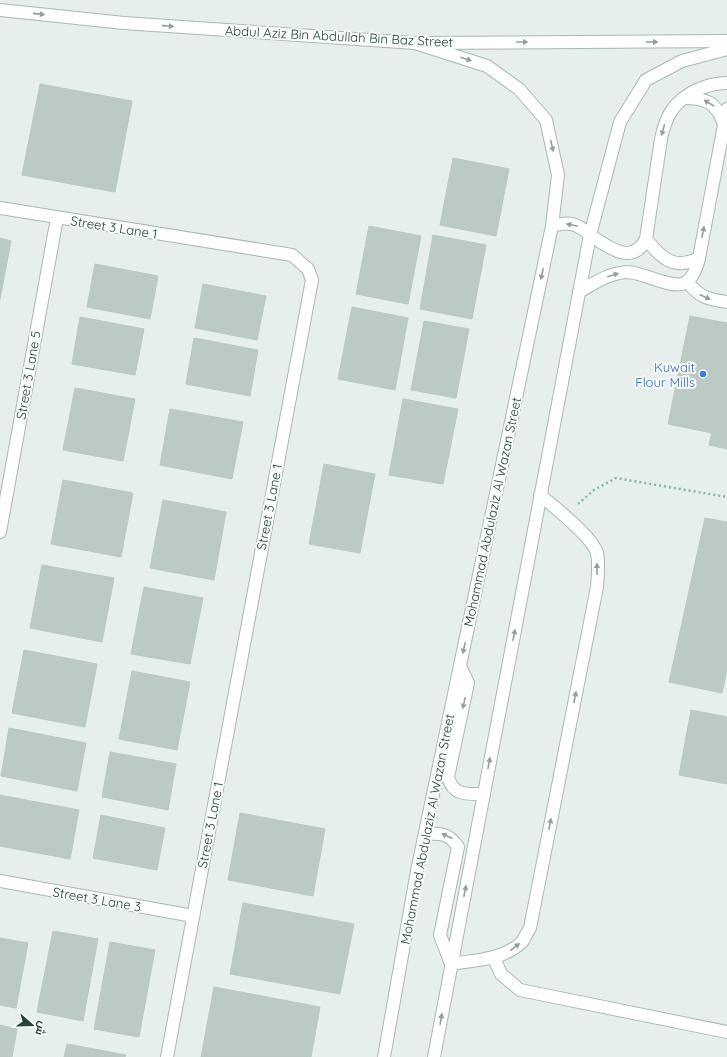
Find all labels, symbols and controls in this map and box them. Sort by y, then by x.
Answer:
one-way arrow [33,11,45,18]
street label: Abdul Aziz Bin Abdullah Bin Baz Street [225,22,453,50]
one-way arrow [162,23,174,30]
one-way arrow [516,39,529,45]
one-way arrow [646,39,659,45]
one-way arrow [460,56,472,62]
one-way arrow [703,100,715,107]
one-way arrow [660,125,666,137]
one-way arrow [549,140,555,152]
street label: Street 3 Lane 1 [70,212,158,242]
one-way arrow [566,221,578,227]
one-way arrow [701,226,707,238]
one-way arrow [538,268,544,280]
one-way arrow [608,272,620,278]
one-way arrow [699,294,711,300]
street label: Street 3 Lane 5 [12,329,44,421]
place label: Kuwait Flour Mills [635,359,695,390]
marker: Kuwait Flour Mills [698,369,708,379]
street label: Mohammad Abdulaziz Al Wazan Street [460,396,524,628]
street label: Street 3 Lane 1 [253,463,285,551]
one-way arrow [594,563,601,575]
one-way arrow [511,629,517,642]
one-way arrow [460,642,466,654]
one-way arrow [572,691,578,703]
one-way arrow [460,697,466,709]
street label: Mohammad Abdulaziz Al Wazan Street [397,712,457,946]
one-way arrow [487,757,493,769]
street label: Street 3 Lane 1 [194,781,226,869]
one-way arrow [547,818,553,830]
one-way arrow [441,833,452,839]
street label: Street 3 Lane 3 [52,883,143,915]
one-way arrow [462,885,468,897]
one-way arrow [509,942,520,951]
north arrow [12,1005,52,1045]
one-way arrow [438,1013,444,1025]
text: ش [32,1019,50,1037]

